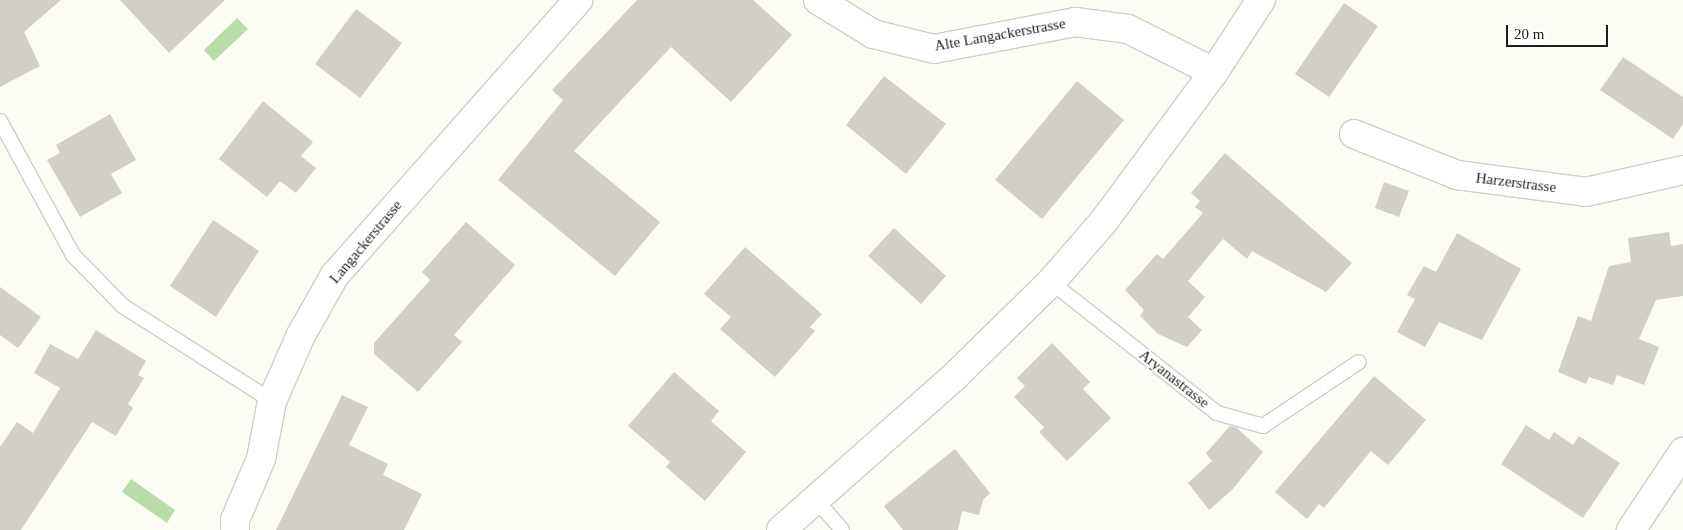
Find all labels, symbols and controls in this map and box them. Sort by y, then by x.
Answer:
street label: Alte Langackerstrasse [933,15,1067,55]
scale bar [1508,15,1610,47]
text: 20 m [1514,26,1544,42]
street label: Harzerstrasse [1475,169,1557,197]
street label: Langackerstrasse [326,197,406,287]
street label: Aryanastrasse [1135,346,1213,412]

